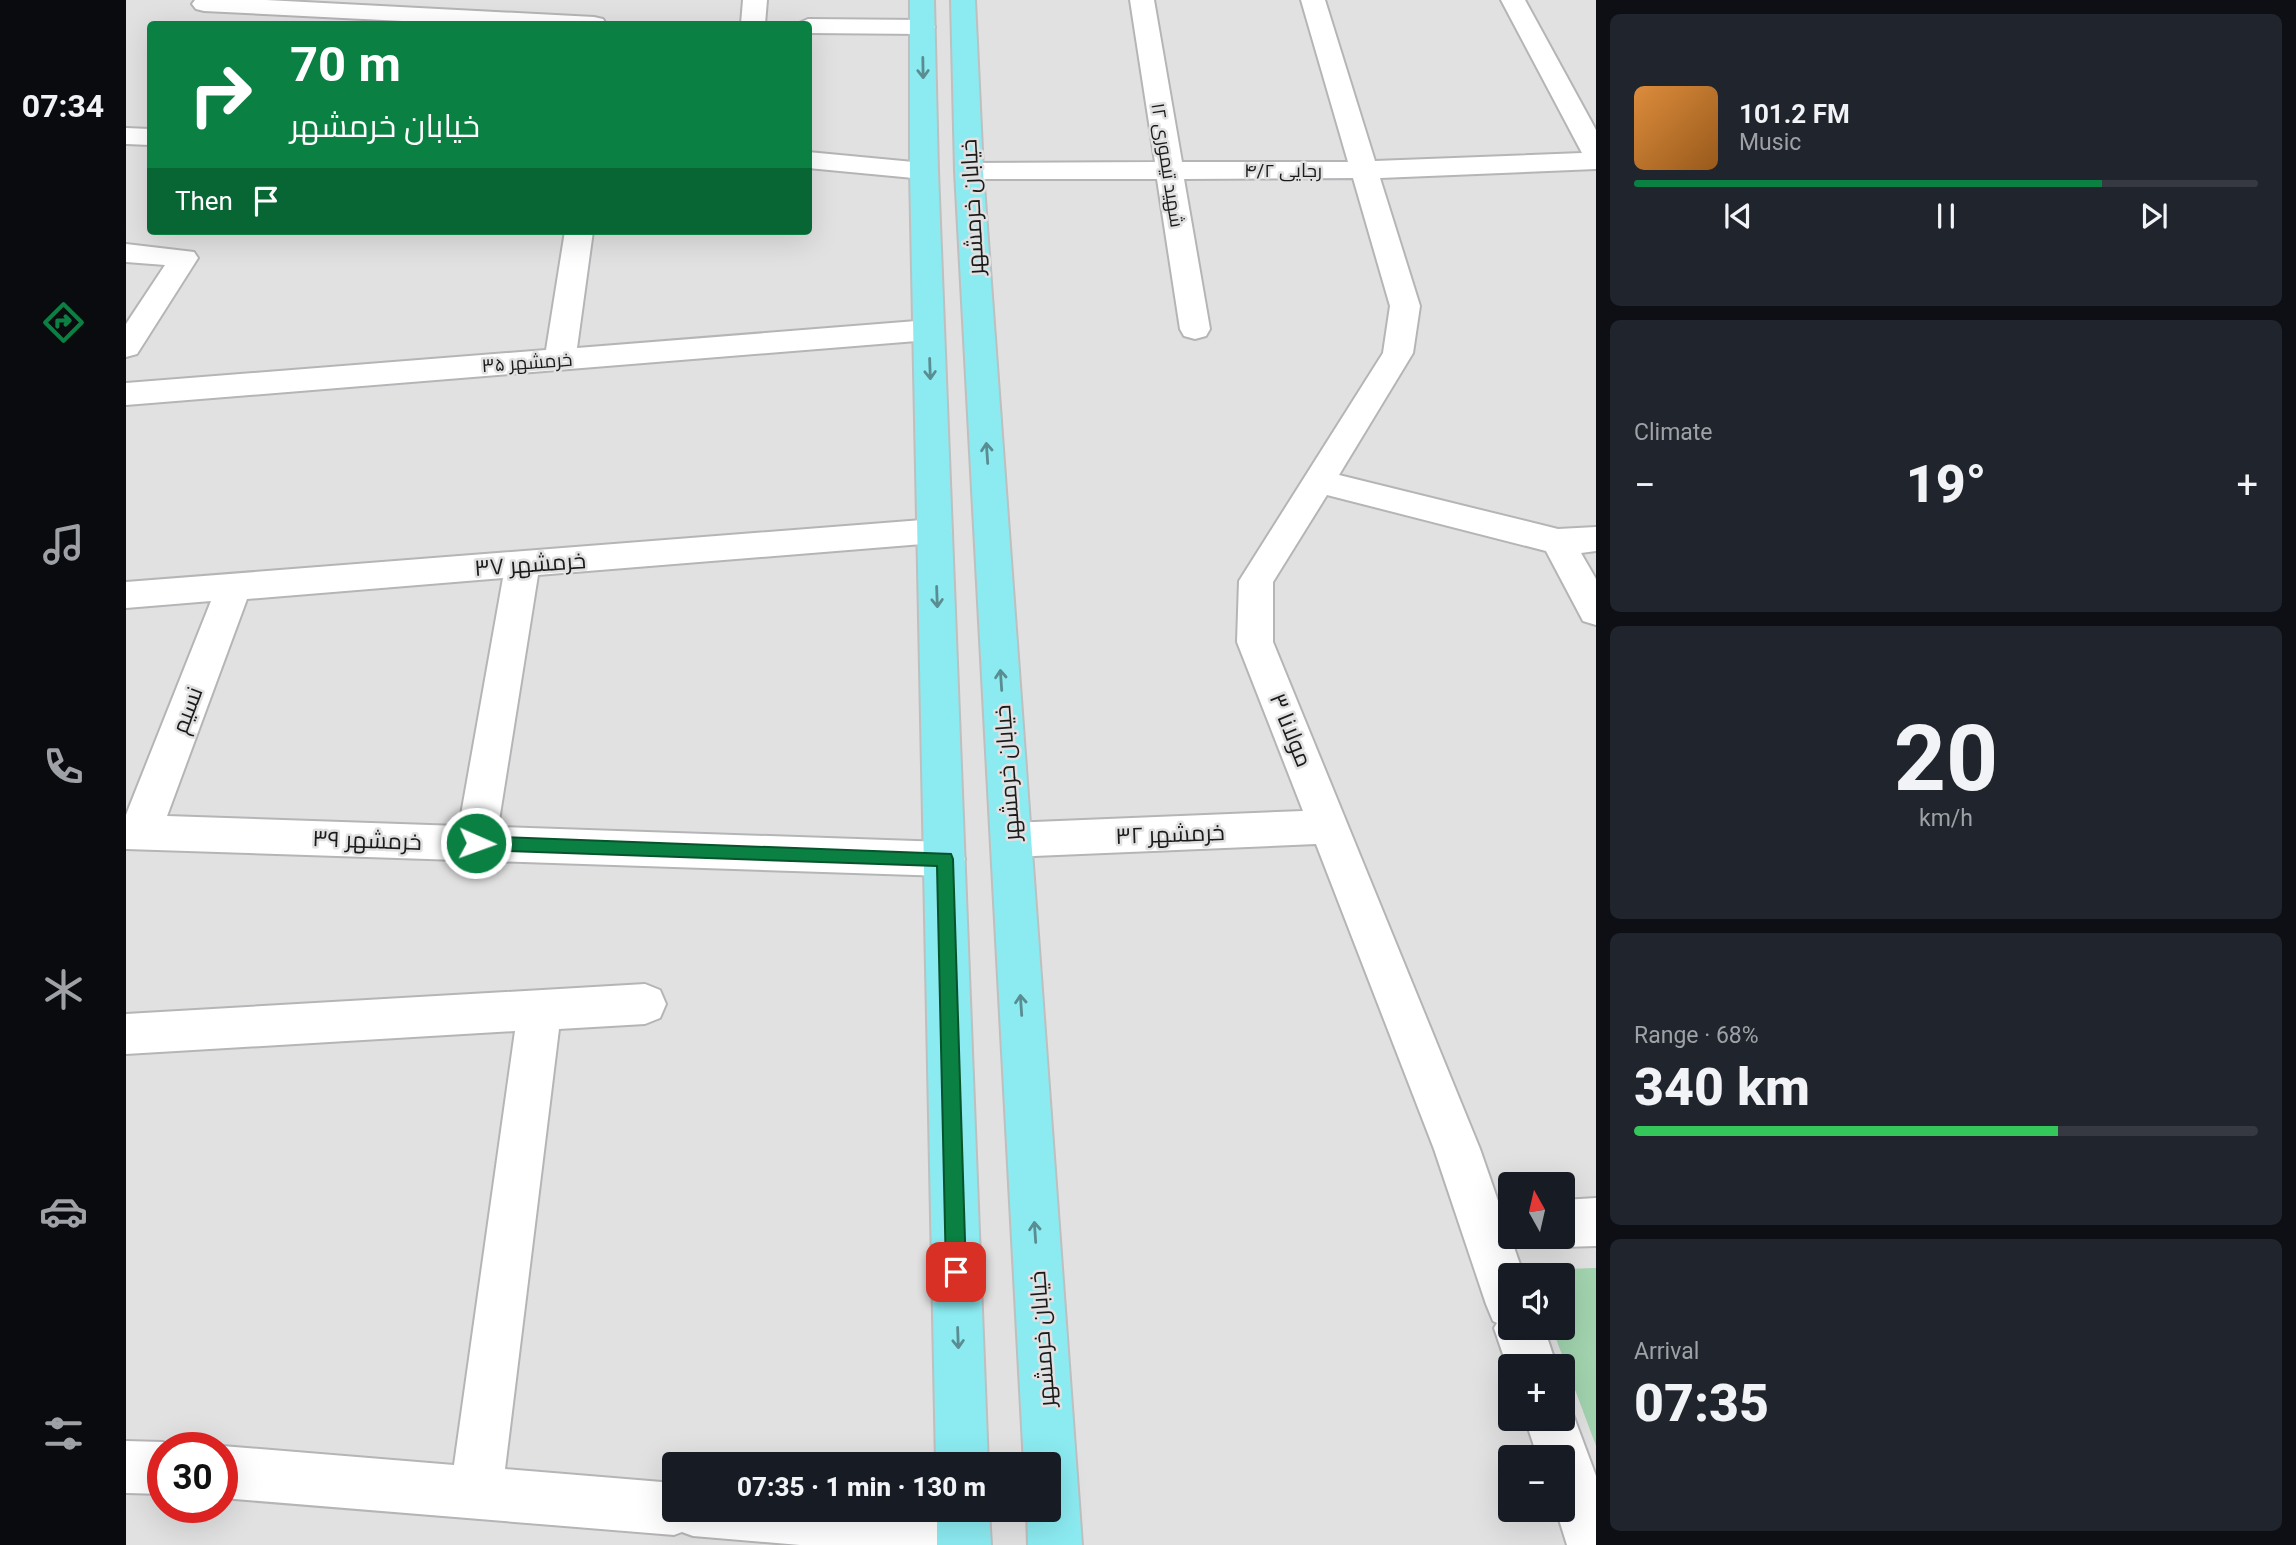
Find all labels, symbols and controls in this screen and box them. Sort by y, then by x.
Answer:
text: 70 m [290,36,401,93]
icon: right [175,49,266,140]
one-way arrow [916,56,930,79]
text: 07:34 [22,87,104,125]
text: 101.2 FM [1739,99,1850,129]
street label: شهید تیموری ۱۲ [1146,101,1189,229]
text: خیابان خرمشهر [290,107,480,145]
text: Music [1739,129,1801,156]
street label: خیابان خرمشهر [955,138,990,278]
street label: رجایی ۴/۲ [1244,159,1322,182]
icon: arrive [247,182,285,220]
text: Then [175,186,233,216]
icon: previous [1719,197,1757,235]
icon: pause [1927,197,1965,235]
icon: next [2135,197,2173,235]
icon: directions [39,298,88,347]
street label: خرمشهر ۳۵ [481,348,573,377]
one-way arrow [923,357,936,380]
text: Climate [1634,419,1713,446]
one-way arrow [980,443,993,465]
text: 19° [1906,454,1986,515]
text: − [1634,463,1656,507]
text: + [2236,463,2258,507]
icon: music [39,520,88,569]
street label: خرمشهر ۳۷ [473,547,587,582]
one-way arrow [930,585,943,608]
one-way arrow [994,670,1007,692]
street label: نسیم [166,683,211,738]
street label: مولانا ۳ [1264,689,1317,771]
street label: خیابان خرمشهر [989,704,1026,844]
text: 20 [1894,706,1998,812]
icon: phone [39,742,88,791]
text: km/h [1919,805,1973,832]
position arrow [439,806,513,880]
street label: خرمشهر ۳۲ [1115,819,1225,850]
street label: خرمشهر ۳۹ [312,825,422,856]
icon: climate [39,965,88,1014]
one-way arrow [1015,994,1028,1017]
text: Range · 68% [1634,1022,1759,1049]
text: 340 km [1634,1057,1810,1118]
north arrow [1498,1172,1575,1250]
map controls [1498,1172,1575,1522]
icon: car [39,1187,88,1236]
one-way arrow [1029,1221,1042,1244]
pin [926,1242,986,1302]
icon: arrive [937,1253,975,1291]
button: sound [1498,1263,1575,1340]
street label: خیابان خرمشهر [1024,1270,1061,1410]
one-way arrow [952,1326,965,1349]
text: Arrival [1634,1338,1699,1365]
button: + [1498,1354,1575,1431]
text: 07:35 [1634,1373,1769,1434]
icon: filters [39,1409,88,1458]
speed limit sign: 30 [147,1432,238,1523]
button: − [1498,1445,1575,1522]
text: 07:35 · 1 min · 130 m [737,1472,986,1502]

